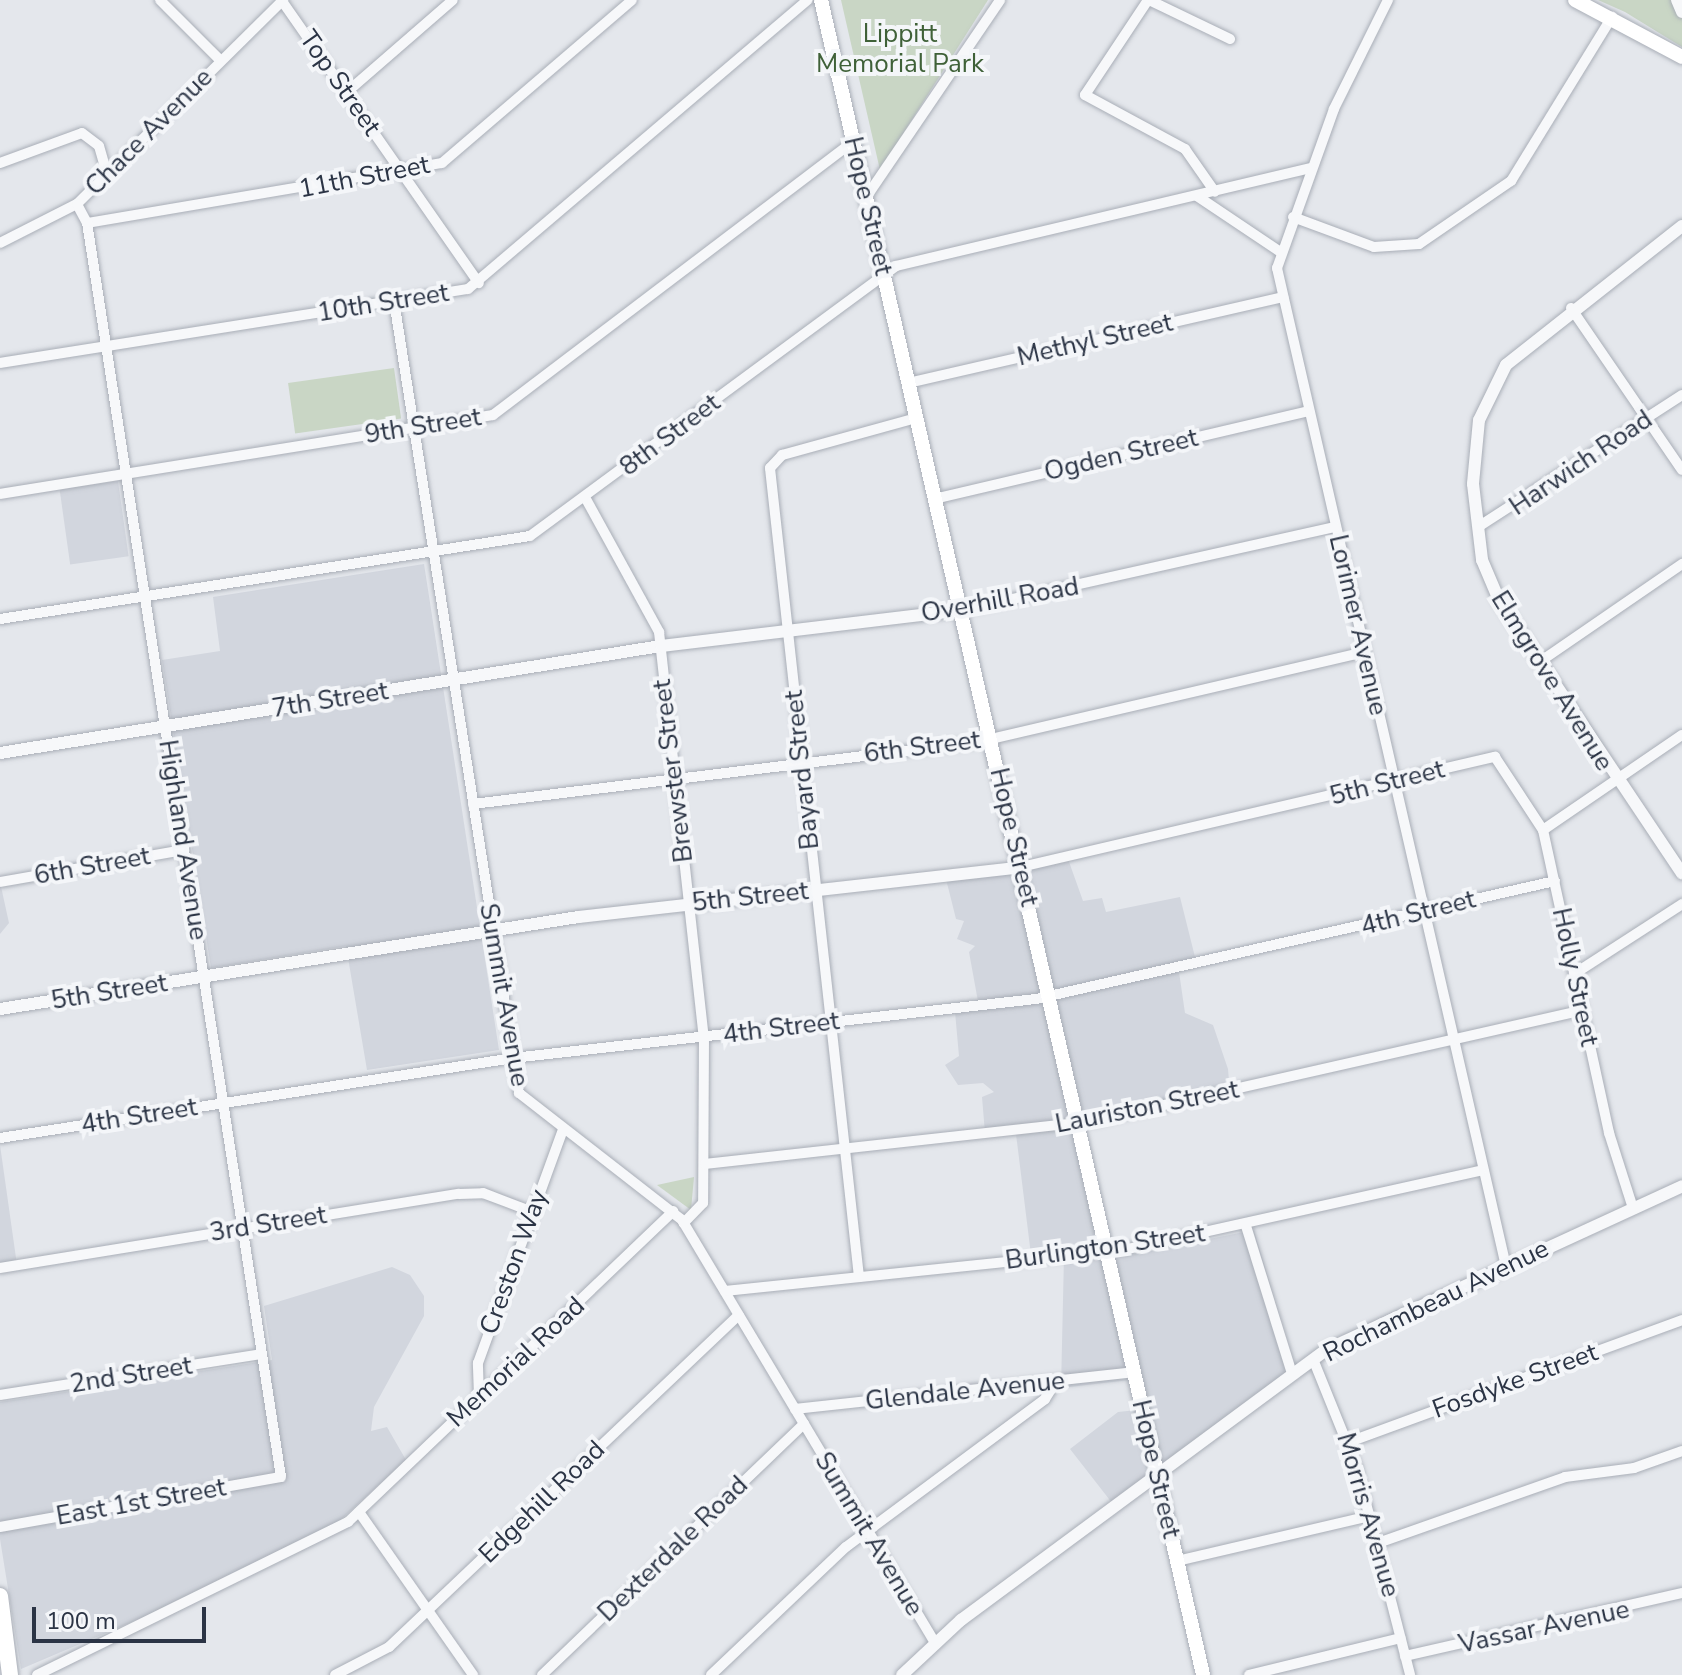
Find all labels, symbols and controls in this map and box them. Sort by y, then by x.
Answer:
park label: Lippitt Memorial Park [816,18,984,80]
street label: Top Street [293,25,387,141]
street label: Chace Avenue [79,62,219,202]
street label: Hope Street [837,134,899,278]
street label: 11th Street [296,149,432,205]
street label: 10th Street [315,277,451,329]
street label: Methyl Street [1014,307,1176,373]
street label: 8th Street [614,387,726,483]
street label: 9th Street [363,401,483,451]
street label: Harwich Road [1504,404,1658,522]
street label: Ogden Street [1041,422,1201,488]
street label: Lorimer Avenue [1322,532,1394,718]
street label: Overhill Road [919,571,1081,629]
street label: Elmgrove Avenue [1484,585,1620,777]
street label: 7th Street [270,675,390,725]
street label: Brewster Street [646,678,700,864]
street label: Bayard Street [778,689,826,851]
street label: 6th Street [862,724,982,770]
street label: Highland Avenue [152,738,214,942]
street label: 5th Street [1326,754,1448,812]
street label: Hope Street [983,765,1045,909]
street label: 6th Street [32,840,152,892]
street label: 5th Street [690,875,810,919]
street label: 4th Street [1357,884,1479,942]
street label: Summit Avenue [473,901,535,1089]
street label: Holly Street [1545,905,1605,1049]
street label: 5th Street [49,967,169,1017]
street label: 4th Street [721,1005,841,1051]
street label: Lauriston Street [1053,1074,1241,1140]
street label: 4th Street [79,1091,199,1141]
street label: Creston Way [473,1185,555,1339]
street label: 3rd Street [208,1199,328,1249]
street label: Burlington Street [1003,1218,1207,1276]
street label: Rochambeau Avenue [1318,1233,1554,1369]
street label: Memorial Road [441,1290,591,1434]
street label: Fosdyke Street [1428,1337,1602,1425]
street label: 2nd Street [68,1350,194,1400]
street label: Glendale Avenue [864,1365,1066,1417]
street label: Hope Street [1125,1397,1187,1541]
street label: Morris Avenue [1330,1429,1406,1601]
street label: Edgehill Road [473,1434,611,1570]
street label: Summit Avenue [808,1447,930,1621]
street label: Dexterdale Road [592,1470,754,1628]
street label: East 1st Street [54,1472,228,1532]
scale bar [36,1591,210,1641]
street label: Vassar Avenue [1456,1594,1632,1660]
text: 100 m [46,1605,116,1637]

